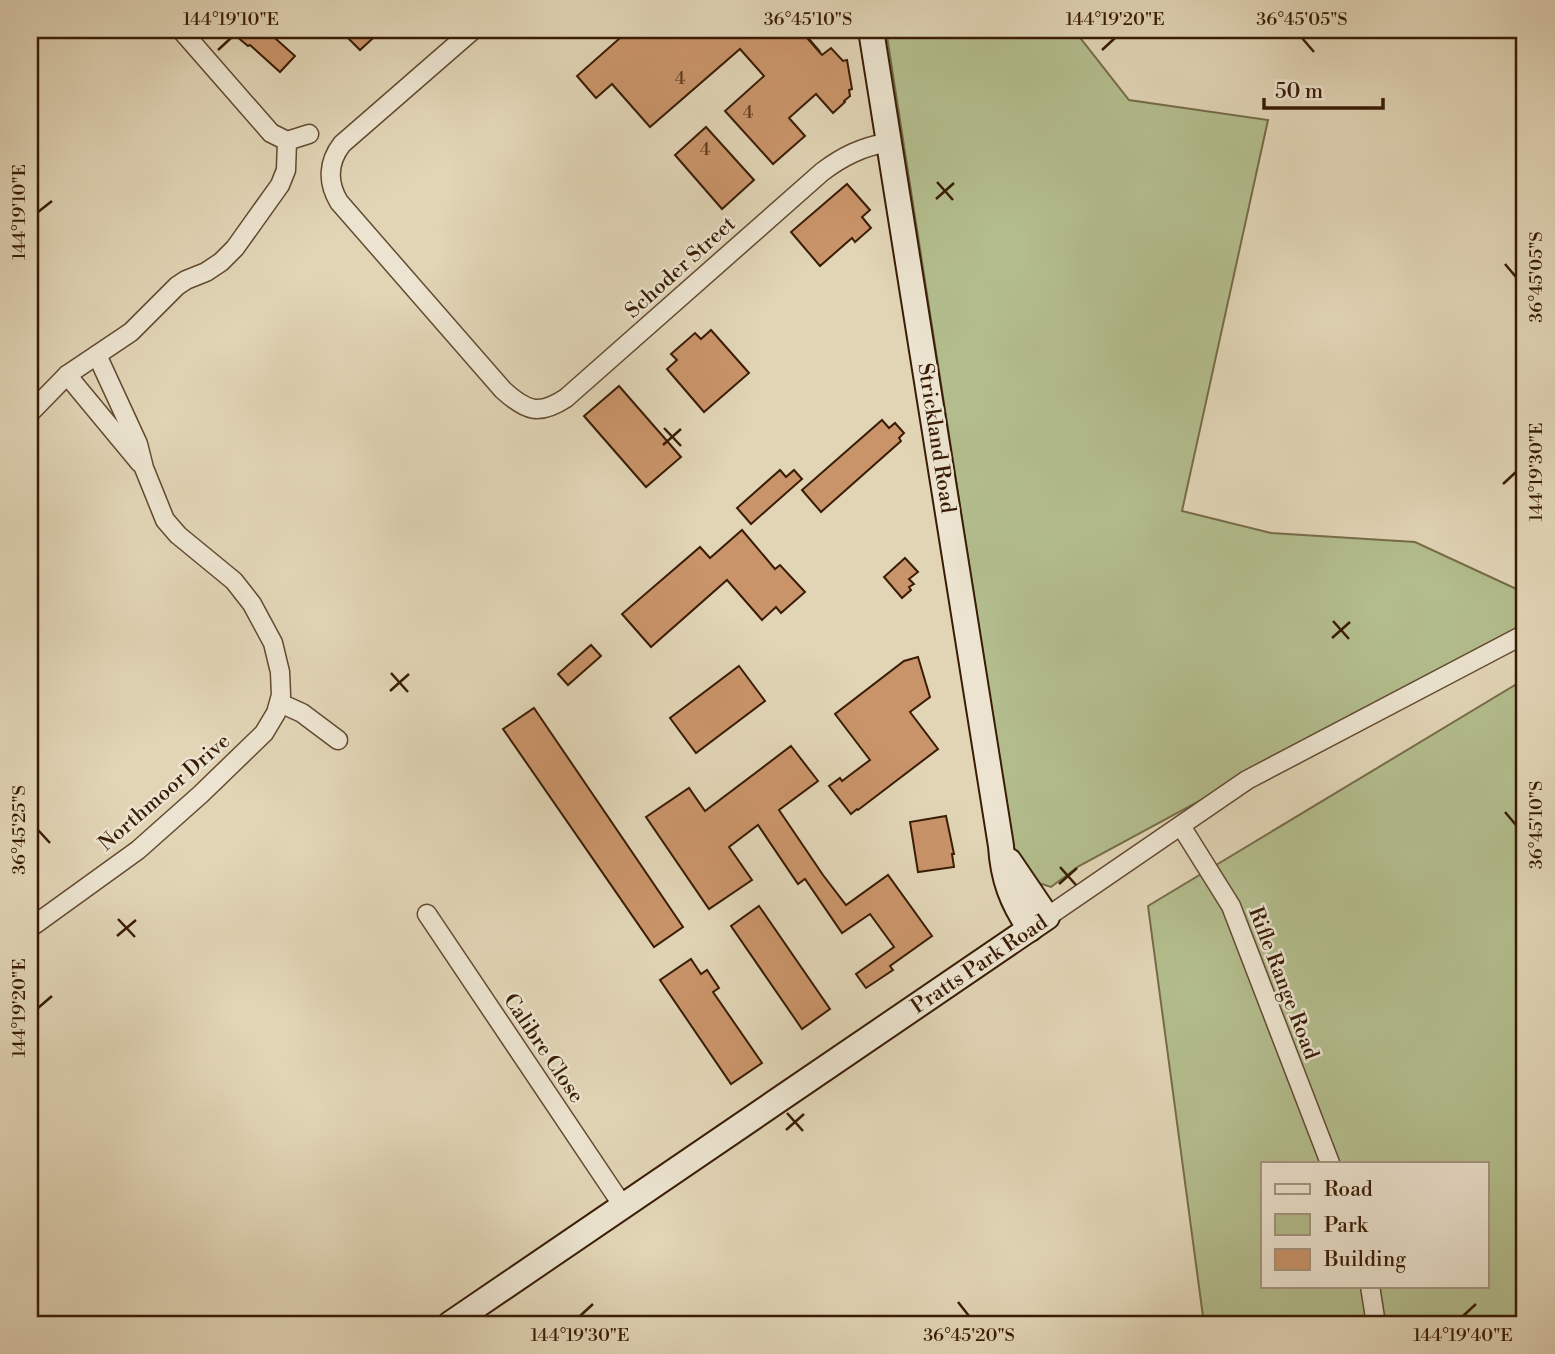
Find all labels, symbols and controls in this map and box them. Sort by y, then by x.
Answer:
text: 144°19'10"E [183,8,279,31]
text: 36°45'10"S [764,8,852,31]
text: 144°19'20"E [1065,8,1165,31]
text: 36°45'05"S [1256,8,1348,31]
scale bar [1264,66,1384,110]
house number: 4 [675,67,686,90]
text: 50 m [1275,79,1323,105]
house number: 4 [743,101,754,124]
house number: 4 [700,138,711,161]
text: 144°19'10"E [8,164,31,260]
street label: Schoder Street [620,211,742,324]
text: 36°45'05"S [1525,231,1548,323]
street label: Strickland Road [911,361,961,515]
text: 144°19'30"E [1525,423,1548,521]
street label: Northmoor Drive [94,729,236,857]
text: 36°45'10"S [1525,781,1548,869]
text: 36°45'25"S [8,785,31,875]
street label: Rifle Range Road [1242,903,1324,1063]
street label: Pratts Park Road [906,910,1053,1020]
text: 144°19'20"E [8,958,31,1058]
street label: Calibre Close [497,989,589,1108]
legend [1261,1162,1488,1288]
text: Road [1324,1177,1373,1203]
text: Park [1324,1213,1369,1239]
text: Building [1323,1247,1406,1273]
text: 144°19'30"E [531,1324,629,1347]
text: 36°45'20"S [923,1324,1015,1347]
text: 144°19'40"E [1413,1324,1513,1347]

